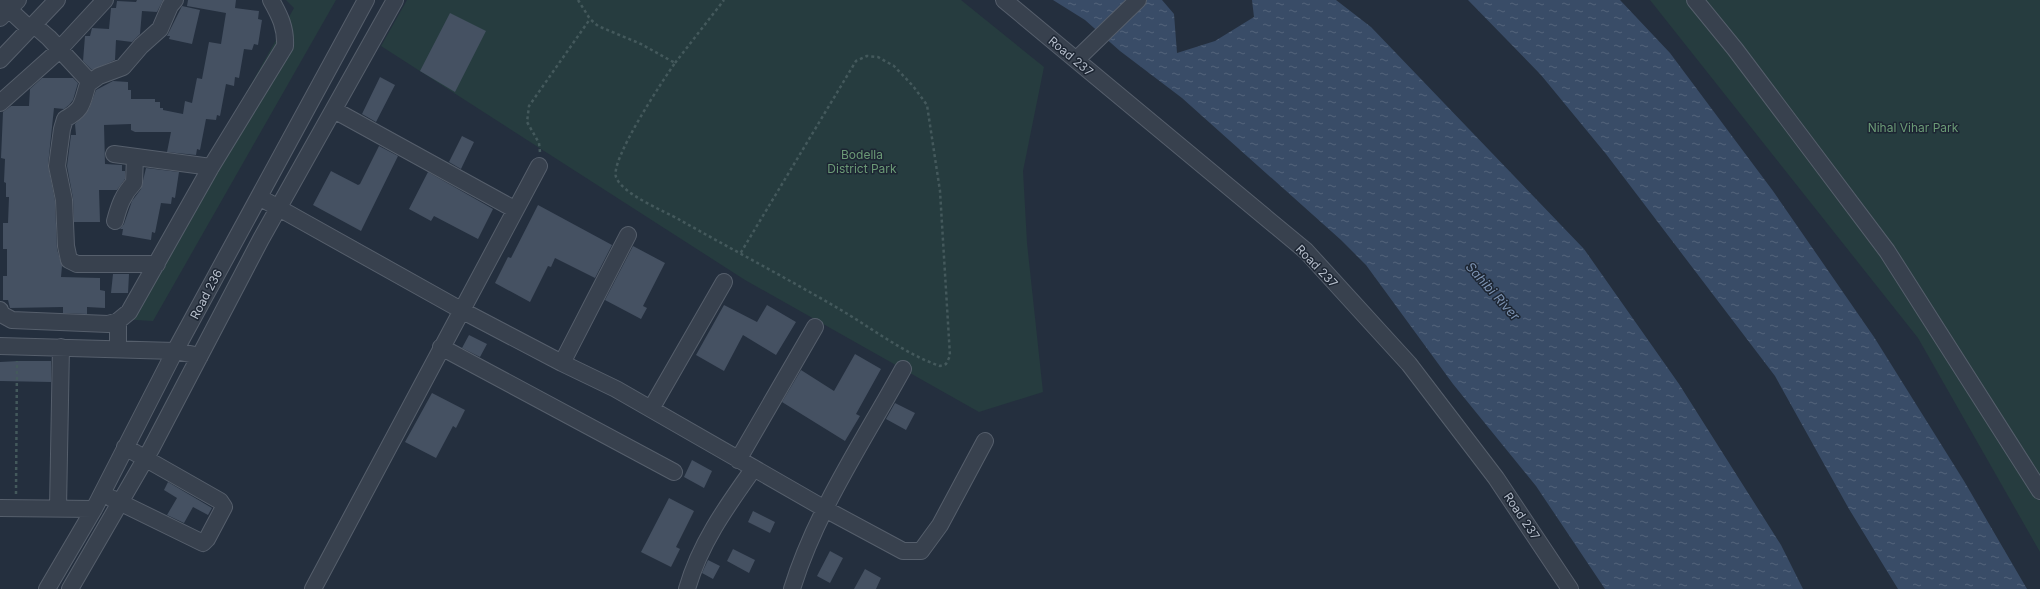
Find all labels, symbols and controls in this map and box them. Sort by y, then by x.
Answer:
street label: Road 237 [1046,33,1097,79]
park label: Nihal Vihar Park [1868,120,1959,135]
park label: Bodella District Park [827,147,897,176]
street label: Road 237 [1293,241,1341,291]
water label: Sahibi River [1463,259,1524,324]
street label: Road 236 [187,266,225,322]
street label: Road 237 [1501,489,1543,543]

